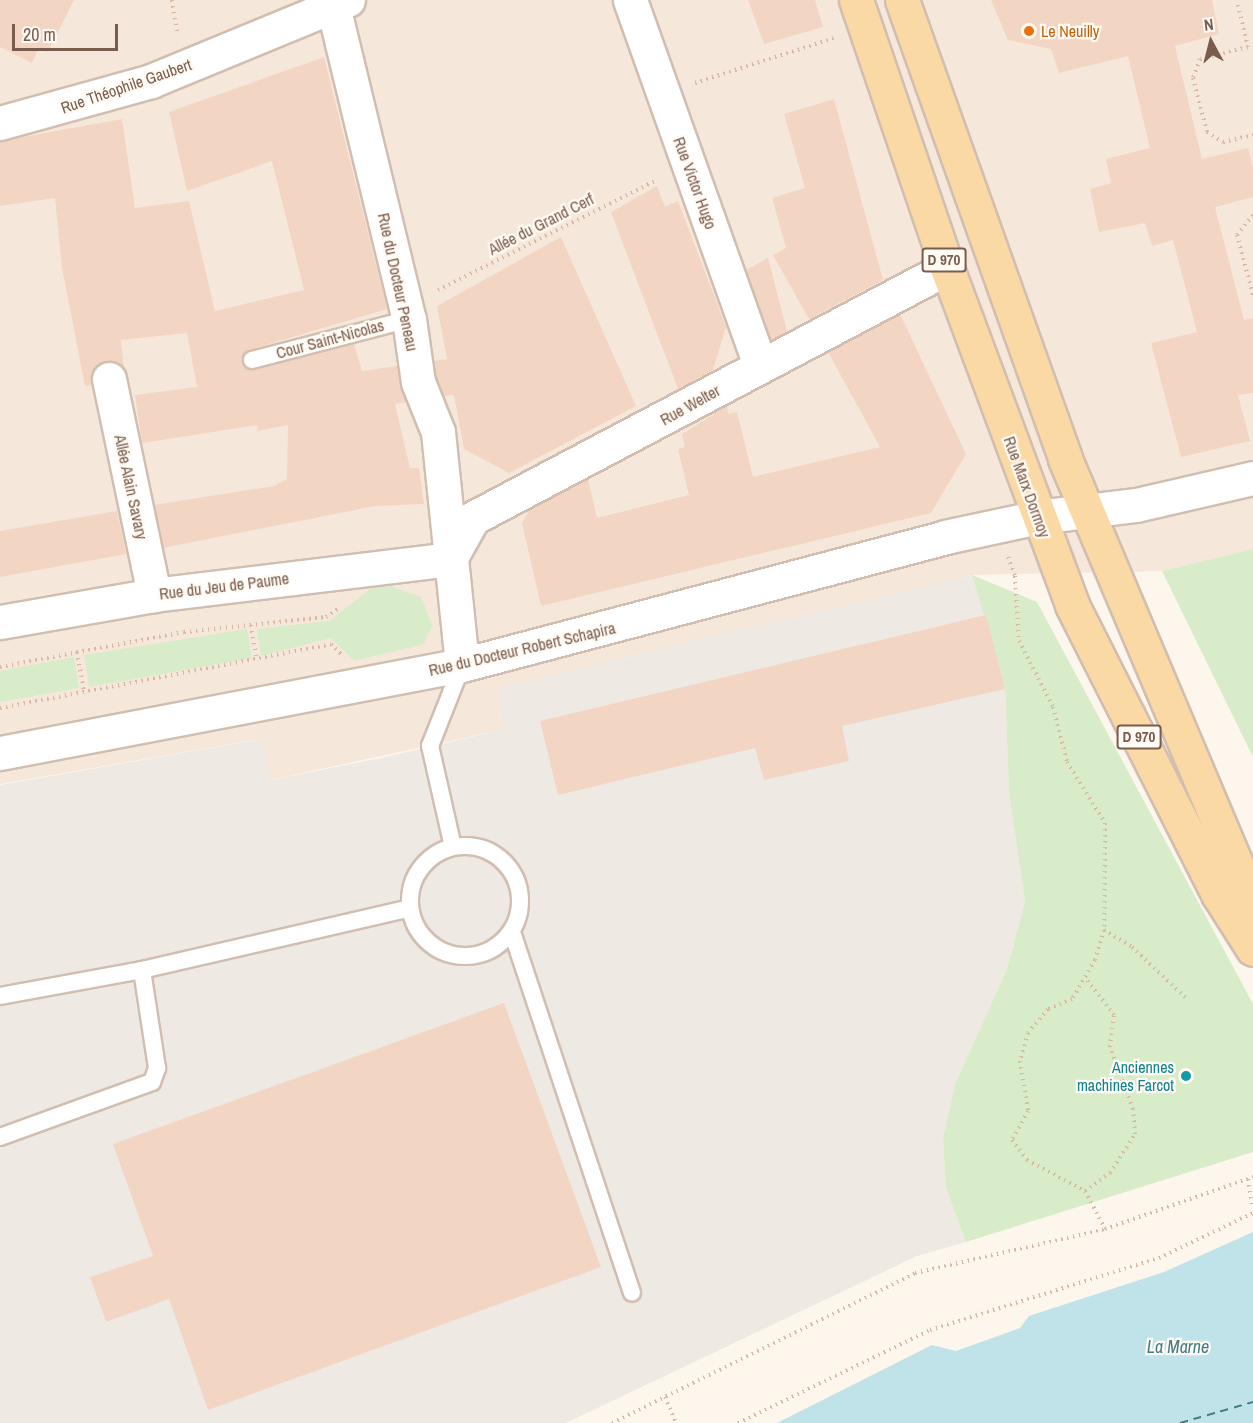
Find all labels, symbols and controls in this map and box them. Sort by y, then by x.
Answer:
scale bar [15,12,122,50]
north arrow [1181,12,1241,72]
text: N [1203,13,1215,36]
place label: Le Neuilly [1041,21,1099,41]
text: 20 m [23,22,56,47]
marker: Le Neuilly [1022,24,1036,38]
street label: Rue Théophile Gaubert [58,55,194,117]
street label: Rue Victor Hugo [669,134,721,232]
street label: Allée du Grand Cerf [485,189,597,259]
street label: Rue du Docteur Peneau [374,211,422,353]
road number: D 970 [922,248,966,272]
street label: Cour Saint-Nicolas [274,315,386,363]
street label: Rue Welter [657,381,723,429]
street label: Allée Alain Savary [110,433,152,541]
street label: Rue Marx Dormoy [1000,434,1054,540]
street label: Rue du Jeu de Paume [158,569,290,603]
street label: Rue du Docteur Robert Schapira [427,618,617,680]
road number: D 970 [1116,725,1162,749]
place label: Anciennes machines Farcot [1077,1057,1174,1095]
marker: Anciennes machines Farcot [1179,1069,1193,1083]
water label: La Marne [1147,1336,1209,1358]

